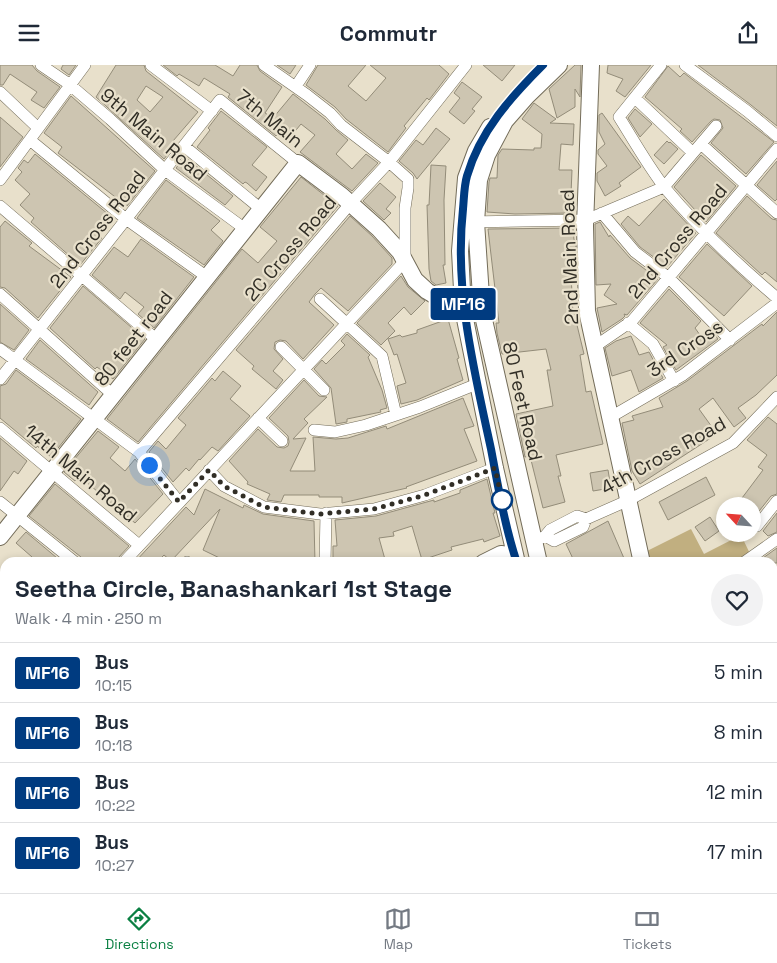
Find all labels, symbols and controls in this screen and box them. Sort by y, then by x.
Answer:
icon: menu [15,19,43,47]
text: Commutr [340,19,437,47]
icon: share [734,19,762,47]
street label: 9th Main Road [95,82,212,186]
street label: 7th Main [231,84,309,153]
street label: 2nd Cross Road [44,165,151,293]
street label: 2nd Cross Road [622,179,733,304]
street label: 2nd Main Road [555,189,584,325]
street label: 2C Cross Road [239,190,342,306]
street label: 80 feet road [88,286,178,391]
line badge: MF16 [428,288,498,320]
text: MF16 [441,292,485,315]
street label: 3rd Cross [643,314,728,383]
street label: 80 Feet Road [497,339,548,463]
street label: 4th Cross Road [596,411,730,500]
street label: 14th Main Road [19,419,142,528]
your location [137,453,162,478]
unlabelled marker [491,489,513,511]
north arrow [716,497,761,543]
map controls [716,497,761,542]
text: Seetha Circle, Banashankari 1st Stage [15,573,452,604]
button: heart [711,574,763,626]
text: Walk · 4 min · 250 m [15,608,162,629]
text: Bus [95,650,129,675]
text: 5 min [714,660,763,685]
text: MF16 [25,661,70,684]
text: 10:15 [95,675,132,696]
text: Bus [95,710,129,735]
text: 8 min [714,720,763,745]
text: MF16 [25,721,70,744]
text: 10:18 [95,735,132,756]
text: Bus [95,770,129,795]
text: 12 min [706,780,763,805]
text: MF16 [25,781,70,804]
text: 10:22 [95,795,135,816]
text: Bus [95,830,129,855]
text: 17 min [707,840,763,865]
text: MF16 [25,841,70,864]
text: 10:27 [95,855,134,876]
tab: Directions [105,905,174,953]
tab: Map [384,905,413,953]
tab: Tickets [623,905,672,953]

